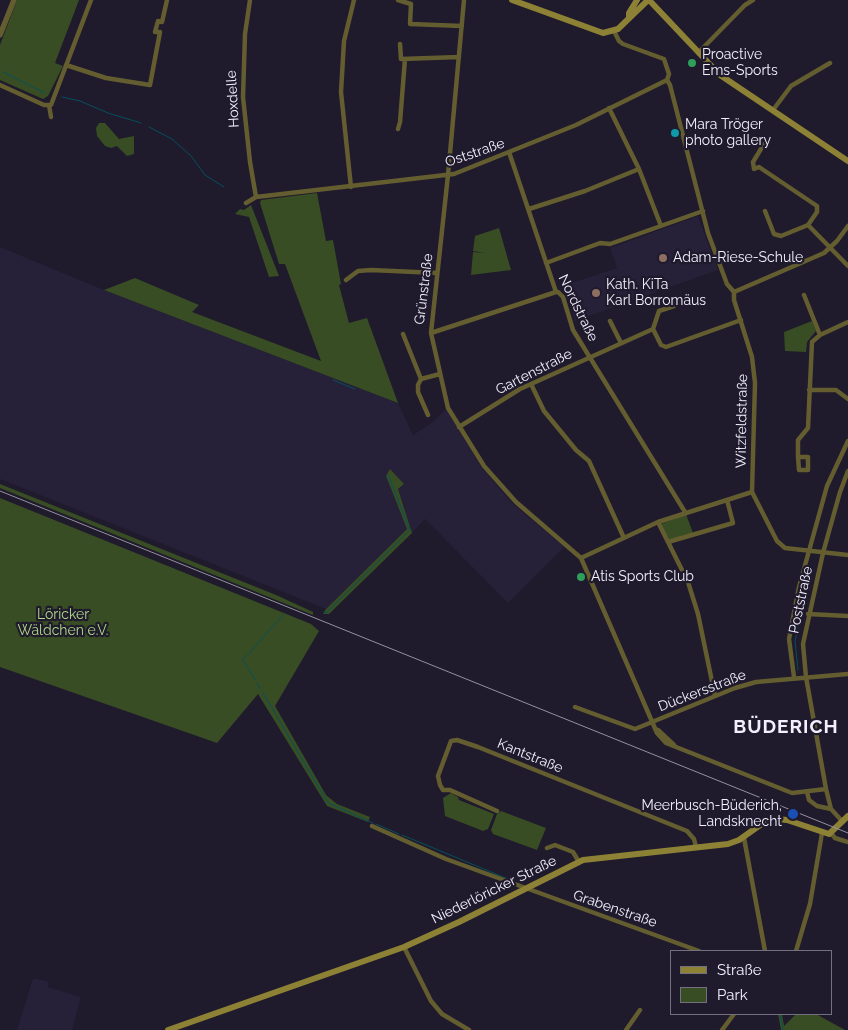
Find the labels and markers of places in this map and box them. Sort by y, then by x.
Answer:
place label: Proactive Ems-Sports [702,47,778,80]
marker: Proactive Ems-Sports [686,57,698,69]
place label: Mara Tröger photo gallery [685,117,771,150]
marker: Mara Tröger photo gallery [669,127,681,139]
place label: Adam-Riese-Schule [673,250,803,266]
marker: Adam-Riese-Schule [657,252,669,264]
place label: Kath. KiTa Karl Borromäus [606,277,706,310]
marker: Kath. KiTa Karl Borromäus [590,287,602,299]
place label: Atis Sports Club [591,569,694,585]
marker: Atis Sports Club [575,571,587,583]
place label: Meerbusch-Büderich, Landsknecht [641,798,782,830]
marker: Meerbusch-Büderich, Landsknecht [786,807,800,821]

